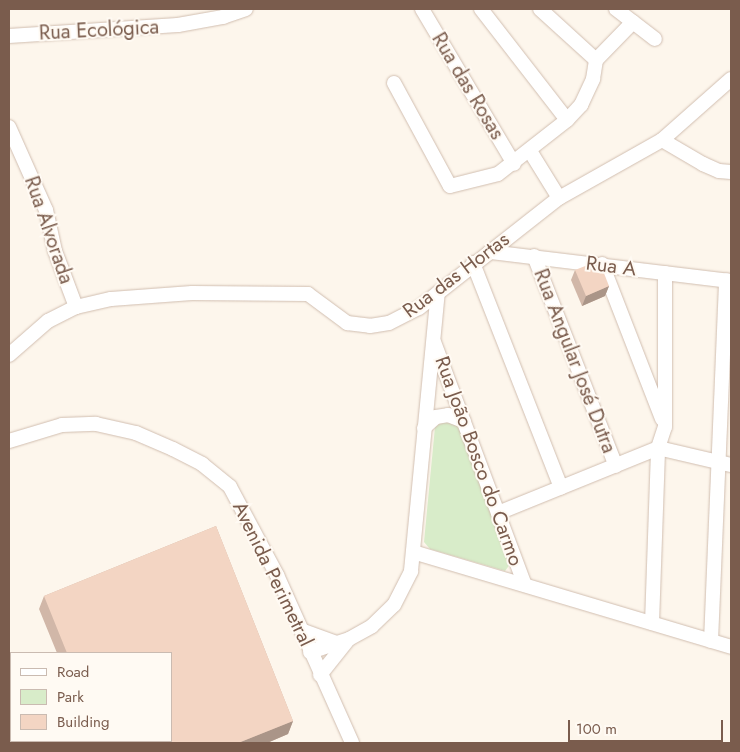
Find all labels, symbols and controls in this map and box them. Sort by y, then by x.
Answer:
street label: Rua Ecológica [38,15,160,45]
street label: Rua das Rosas [427,28,509,144]
street label: Rua Alvorada [19,173,79,287]
street label: Rua das Hortas [398,227,514,323]
street label: Rua A [584,251,638,281]
street label: Rua Angular José Dutra [529,265,621,457]
street label: Rua João Bosco do Carmo [430,353,528,569]
street label: Avenida Perimetral [228,498,318,650]
legend [10,652,172,742]
text: Road [57,661,89,683]
text: Park [57,686,84,708]
scale bar [570,710,725,742]
text: Building [57,711,109,733]
text: 100 m [576,718,617,740]

